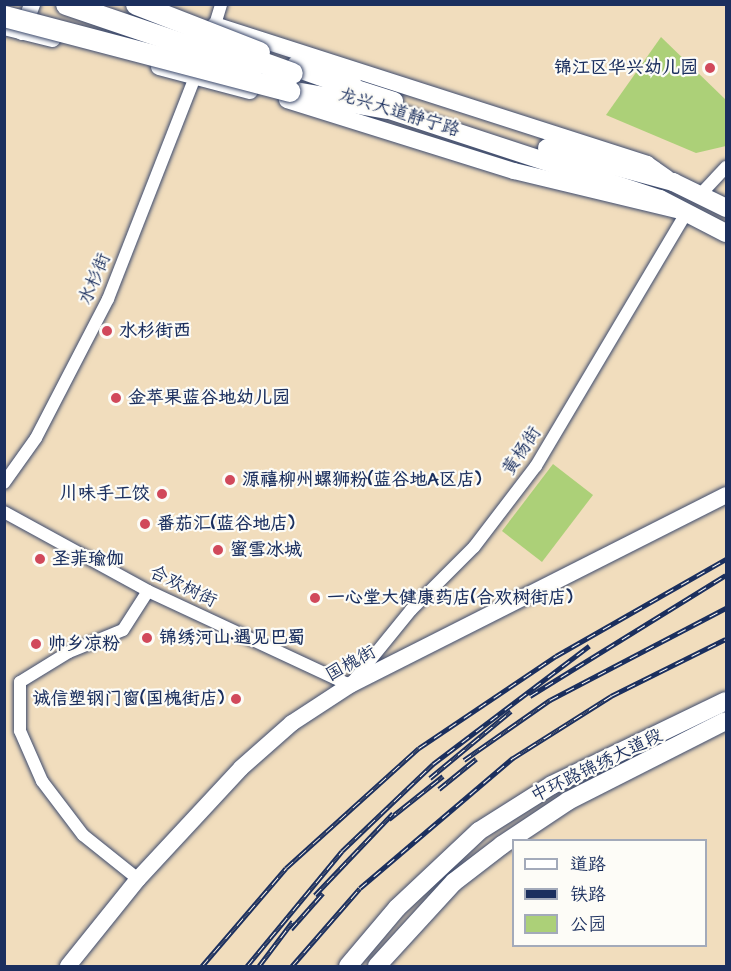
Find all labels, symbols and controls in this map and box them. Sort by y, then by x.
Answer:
place label: 锦江区华兴幼儿园 [554,57,698,79]
marker: 锦江区华兴幼儿园 [703,61,717,75]
street label: 龙兴大道静宁路 [336,84,462,142]
street label: 水杉街 [75,250,115,308]
place label: 水杉街西 [119,320,191,342]
marker: 水杉街西 [100,324,114,338]
place label: 金苹果蓝谷地幼儿园 [128,387,290,409]
marker: 金苹果蓝谷地幼儿园 [109,391,123,405]
street label: 黄杨街 [498,423,546,479]
place label: 源禧柳州螺狮粉(蓝谷地A区店) [242,469,481,491]
marker: 源禧柳州螺狮粉(蓝谷地A区店) [223,473,237,487]
place label: 川味手工饺 [60,483,150,505]
marker: 川味手工饺 [155,487,169,501]
place label: 番茄汇(蓝谷地店) [157,513,295,535]
marker: 番茄汇(蓝谷地店) [138,517,152,531]
place label: 蜜雪冰城 [230,539,302,561]
marker: 蜜雪冰城 [211,543,225,557]
place label: 圣菲瑜伽 [52,548,124,570]
marker: 圣菲瑜伽 [33,552,47,566]
street label: 合欢树街 [146,562,220,612]
place label: 一心堂大健康药店(合欢树街店) [327,587,573,609]
marker: 一心堂大健康药店(合欢树街店) [308,591,322,605]
place label: 锦绣河山·遇见巴蜀 [159,627,306,649]
marker: 锦绣河山·遇见巴蜀 [140,631,154,645]
place label: 帅乡凉粉 [48,633,120,655]
marker: 帅乡凉粉 [29,637,43,651]
street label: 国槐街 [322,641,380,687]
place label: 诚信塑钢门窗(国槐街店) [32,688,224,710]
marker: 诚信塑钢门窗(国槐街店) [229,692,243,706]
street label: 中环路锦绣大道段 [528,725,666,807]
legend [512,839,707,947]
text: 道路 [570,852,606,877]
text: 铁路 [570,882,606,907]
text: 公园 [570,912,606,937]

